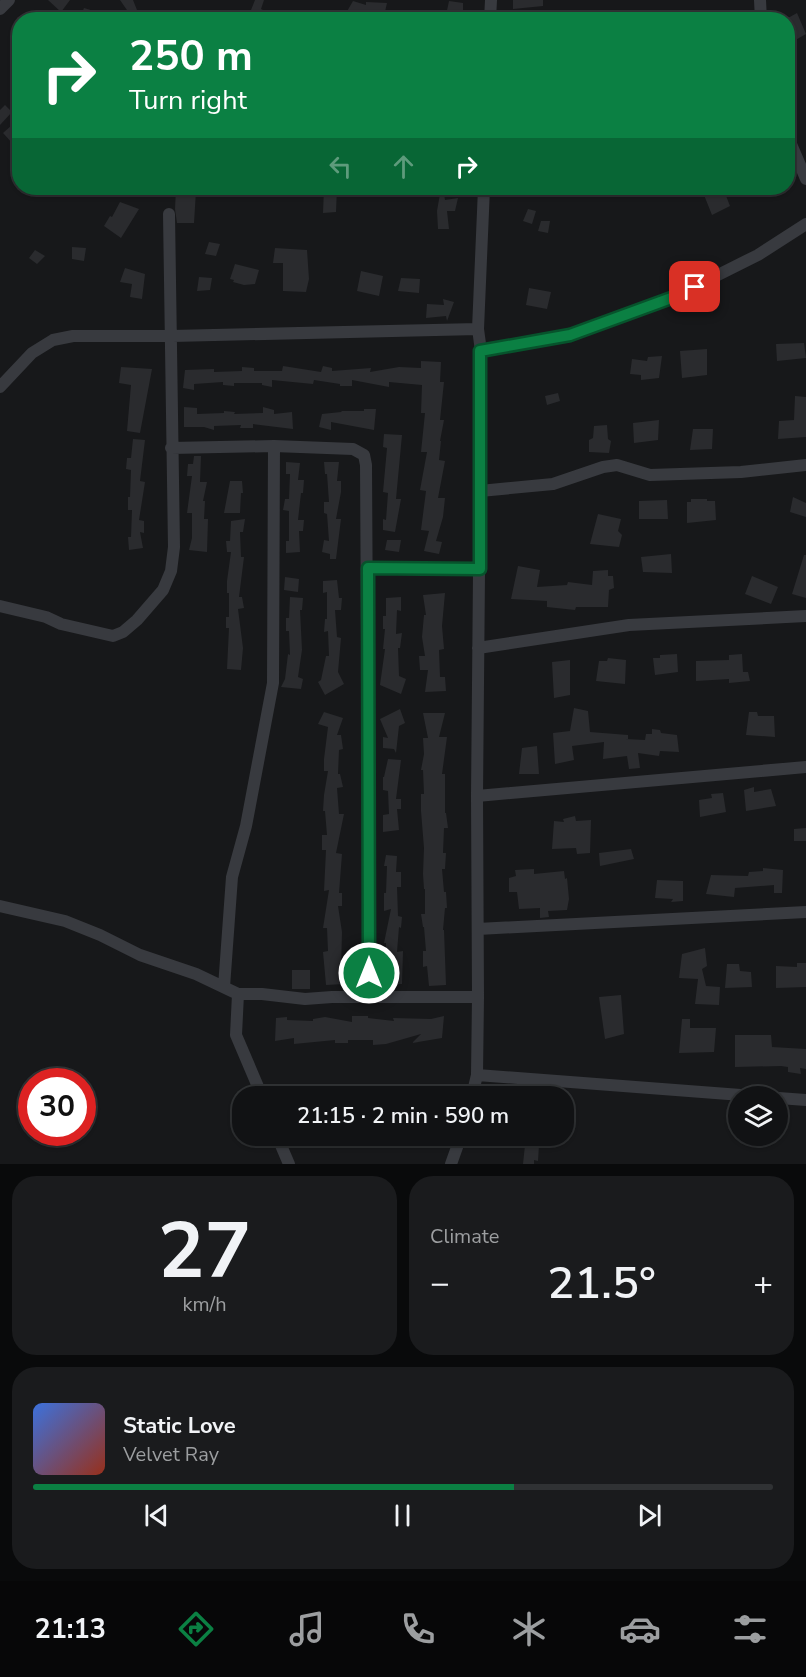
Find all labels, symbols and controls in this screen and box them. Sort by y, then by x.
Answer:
text: 250 m [129,28,253,85]
icon: right [30,36,108,114]
text: Turn right [129,82,247,119]
icon: left [324,150,357,183]
icon: ahead [387,150,420,183]
icon: right [450,150,483,183]
pin [669,261,720,312]
icon: arrive [678,270,711,303]
position arrow [337,941,401,1005]
speed limit sign: 30 [18,1068,96,1146]
map controls [728,1086,788,1146]
button: layers [728,1086,788,1146]
text: 21:15 · 2 min · 590 m [297,1101,509,1131]
text: 27 [158,1198,251,1305]
text: Climate [430,1223,499,1250]
text: 21.5° [547,1253,656,1314]
text: − [430,1261,450,1306]
text: + [753,1261,773,1306]
text: km/h [182,1291,227,1318]
text: Static Love [123,1411,236,1441]
text: Velvet Ray [123,1441,219,1468]
icon: previous [140,1499,173,1532]
icon: pause [386,1499,419,1532]
icon: next [633,1499,666,1532]
icon: directions [175,1608,217,1650]
icon: music [286,1608,328,1650]
icon: phone [397,1608,439,1650]
icon: climate [508,1608,550,1650]
icon: car [619,1608,661,1650]
icon: filters [729,1608,771,1650]
text: 21:13 [34,1611,106,1648]

